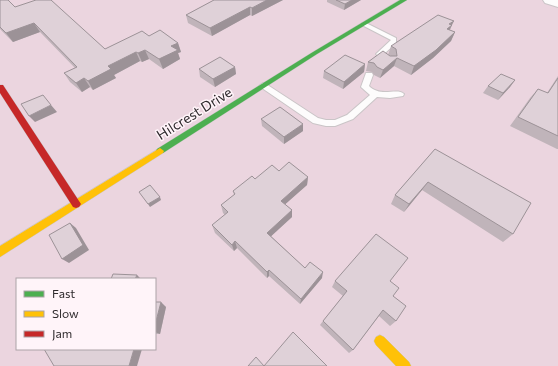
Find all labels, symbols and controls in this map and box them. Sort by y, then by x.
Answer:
street label: Hilcrest Drive [153,83,235,143]
legend [16,278,156,350]
text: Fast [52,286,75,300]
text: Slow [52,306,79,320]
text: Jam [52,326,72,341]

